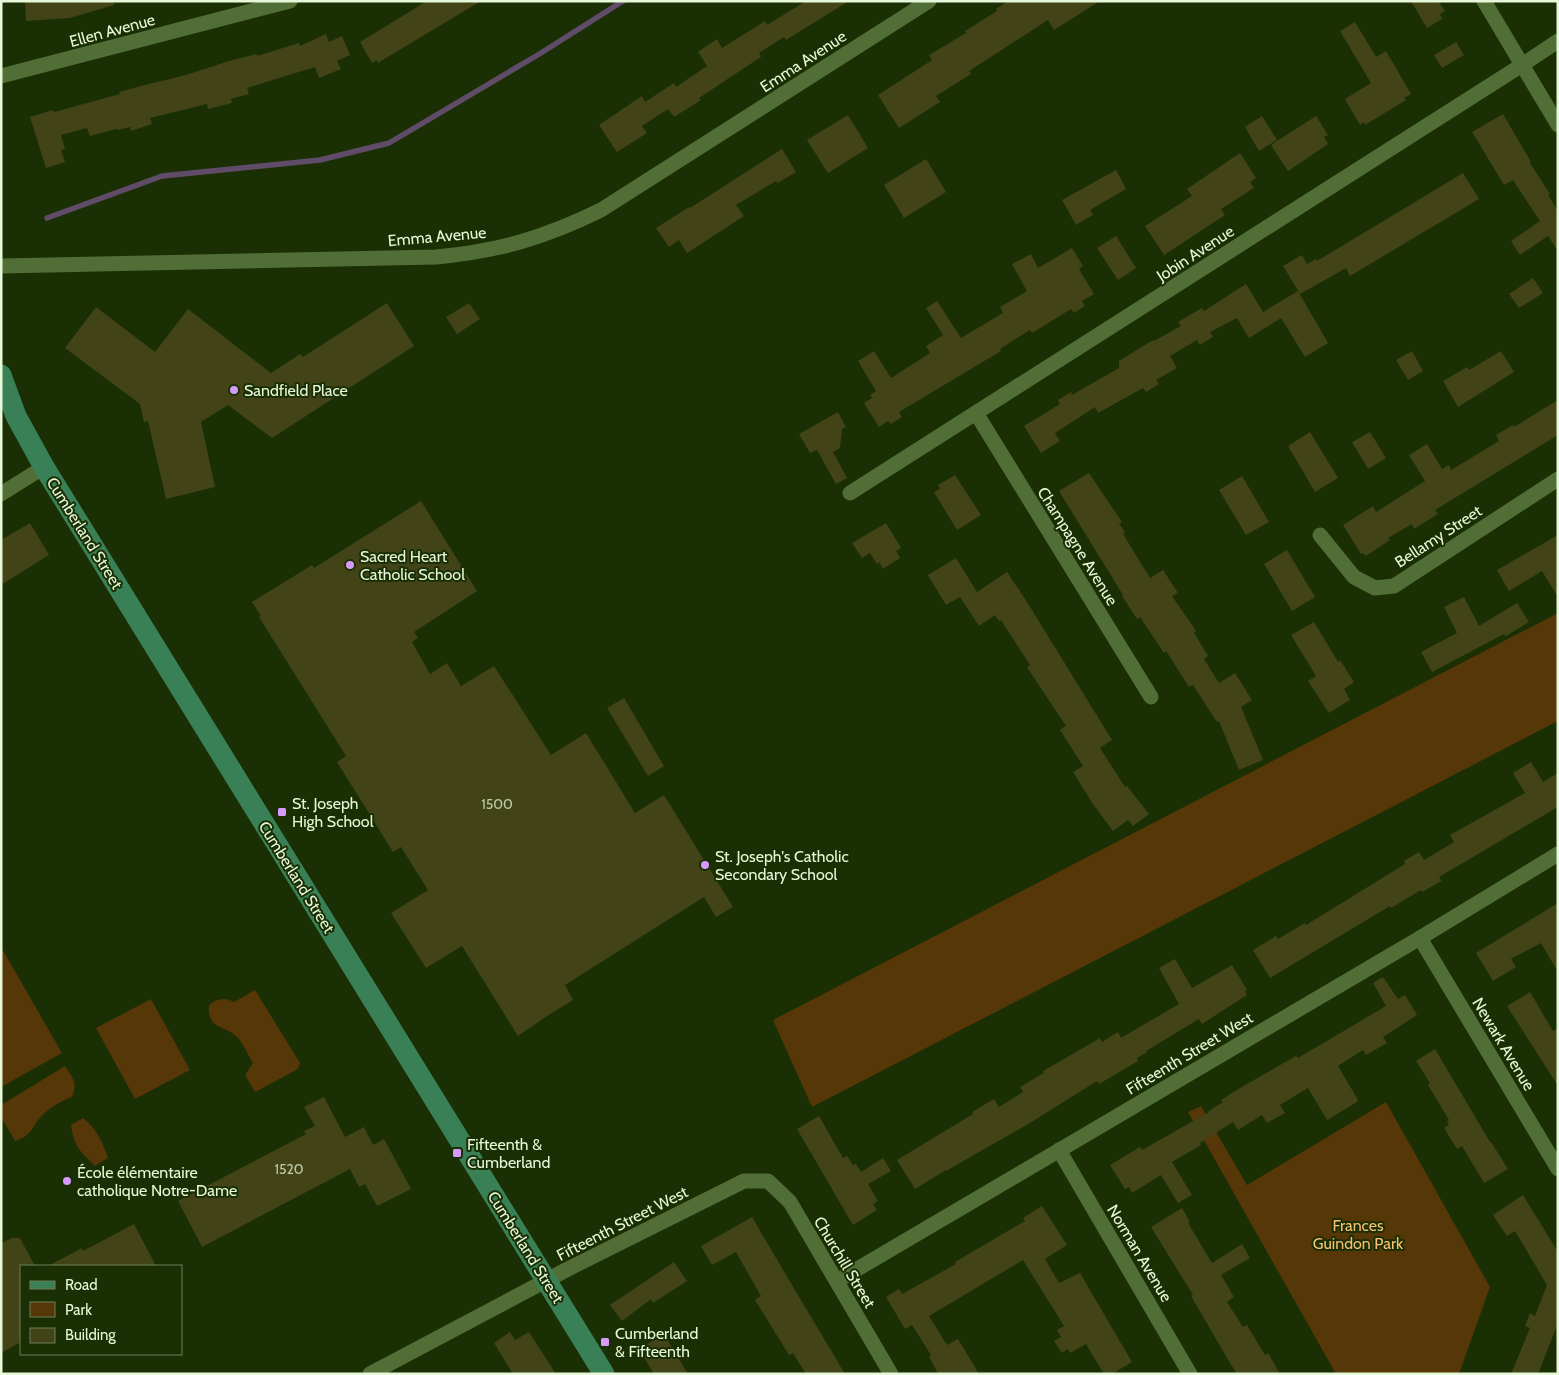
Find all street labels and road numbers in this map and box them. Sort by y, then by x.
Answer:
street label: Ellen Avenue [67,10,157,51]
street label: Emma Avenue [757,27,850,96]
street label: Jobin Avenue [1152,221,1237,286]
street label: Emma Avenue [387,223,487,250]
street label: Cumberland Street [43,474,127,593]
street label: Champagne Avenue [1033,483,1122,609]
street label: Bellamy Street [1391,501,1486,572]
street label: Cumberland Street [255,818,339,937]
street label: Newark Avenue [1468,994,1539,1094]
street label: Fifteenth Street West [1122,1008,1257,1099]
street label: Fifteenth Street West [554,1182,691,1265]
street label: Cumberland Street [484,1188,568,1307]
street label: Norman Avenue [1103,1201,1176,1305]
street label: Churchill Street [810,1213,880,1312]

